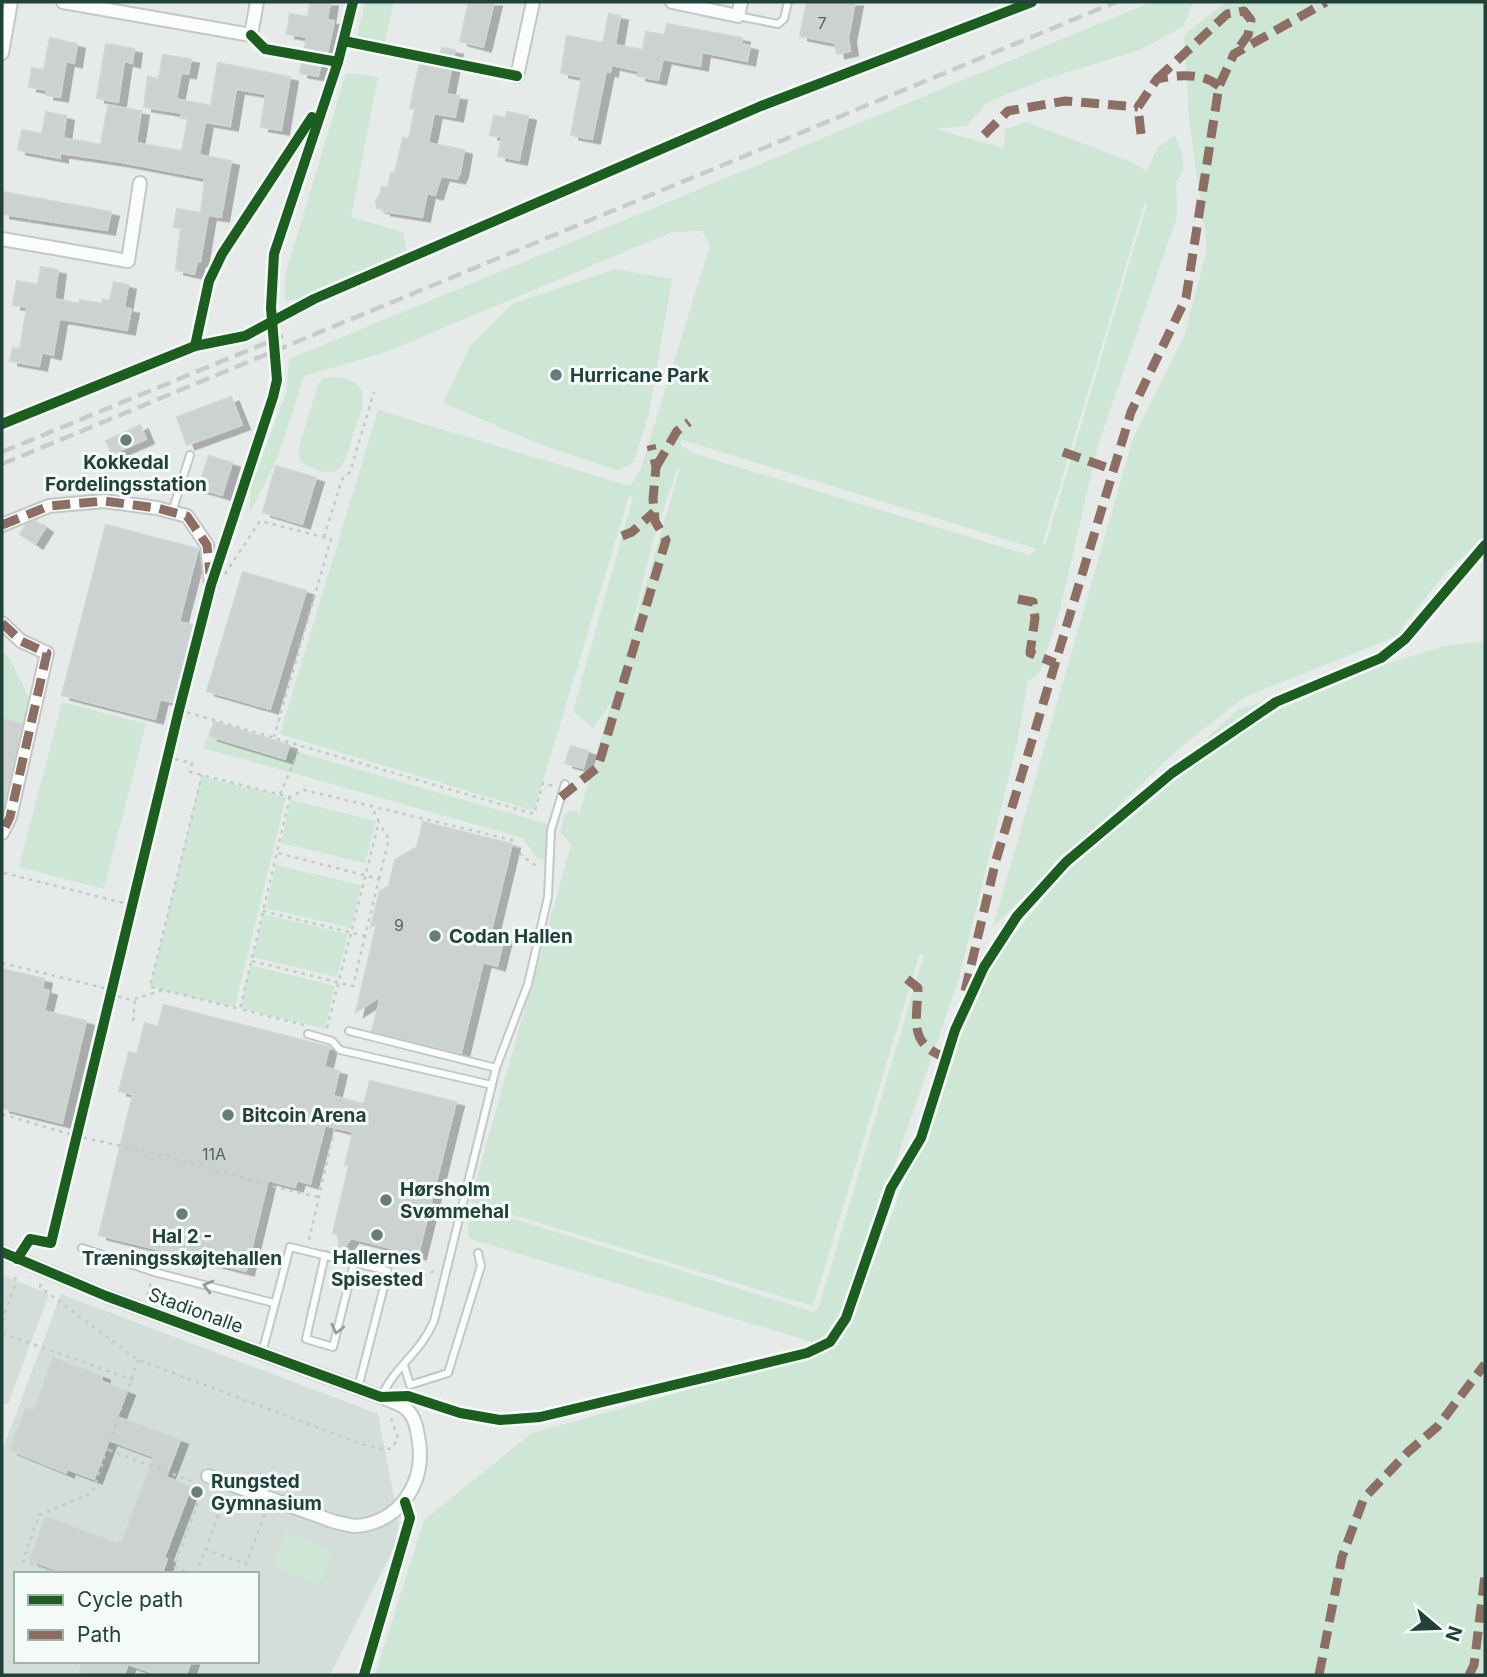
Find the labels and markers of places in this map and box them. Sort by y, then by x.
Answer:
place label: Hurricane Park [570,364,709,387]
marker: Hurricane Park [548,367,564,383]
marker: Kokkedal Fordelingsstation [118,432,134,448]
place label: Kokkedal Fordelingsstation [45,451,207,496]
place label: Codan Hallen [449,925,573,948]
marker: Codan Hallen [427,928,443,944]
place label: Bitcoin Arena [242,1104,366,1127]
marker: Bitcoin Arena [220,1107,236,1123]
place label: Hørsholm Svømmehal [400,1178,509,1223]
marker: Hørsholm Svømmehal [378,1192,394,1208]
marker: Hal 2 - Træningsskøjtehallen [174,1206,190,1222]
place label: Hal 2 - Træningsskøjtehallen [82,1225,282,1270]
marker: Hallernes Spisested [369,1227,385,1243]
place label: Hallernes Spisested [331,1246,423,1291]
place label: Rungsted Gymnasium [211,1470,322,1515]
marker: Rungsted Gymnasium [189,1484,205,1500]

